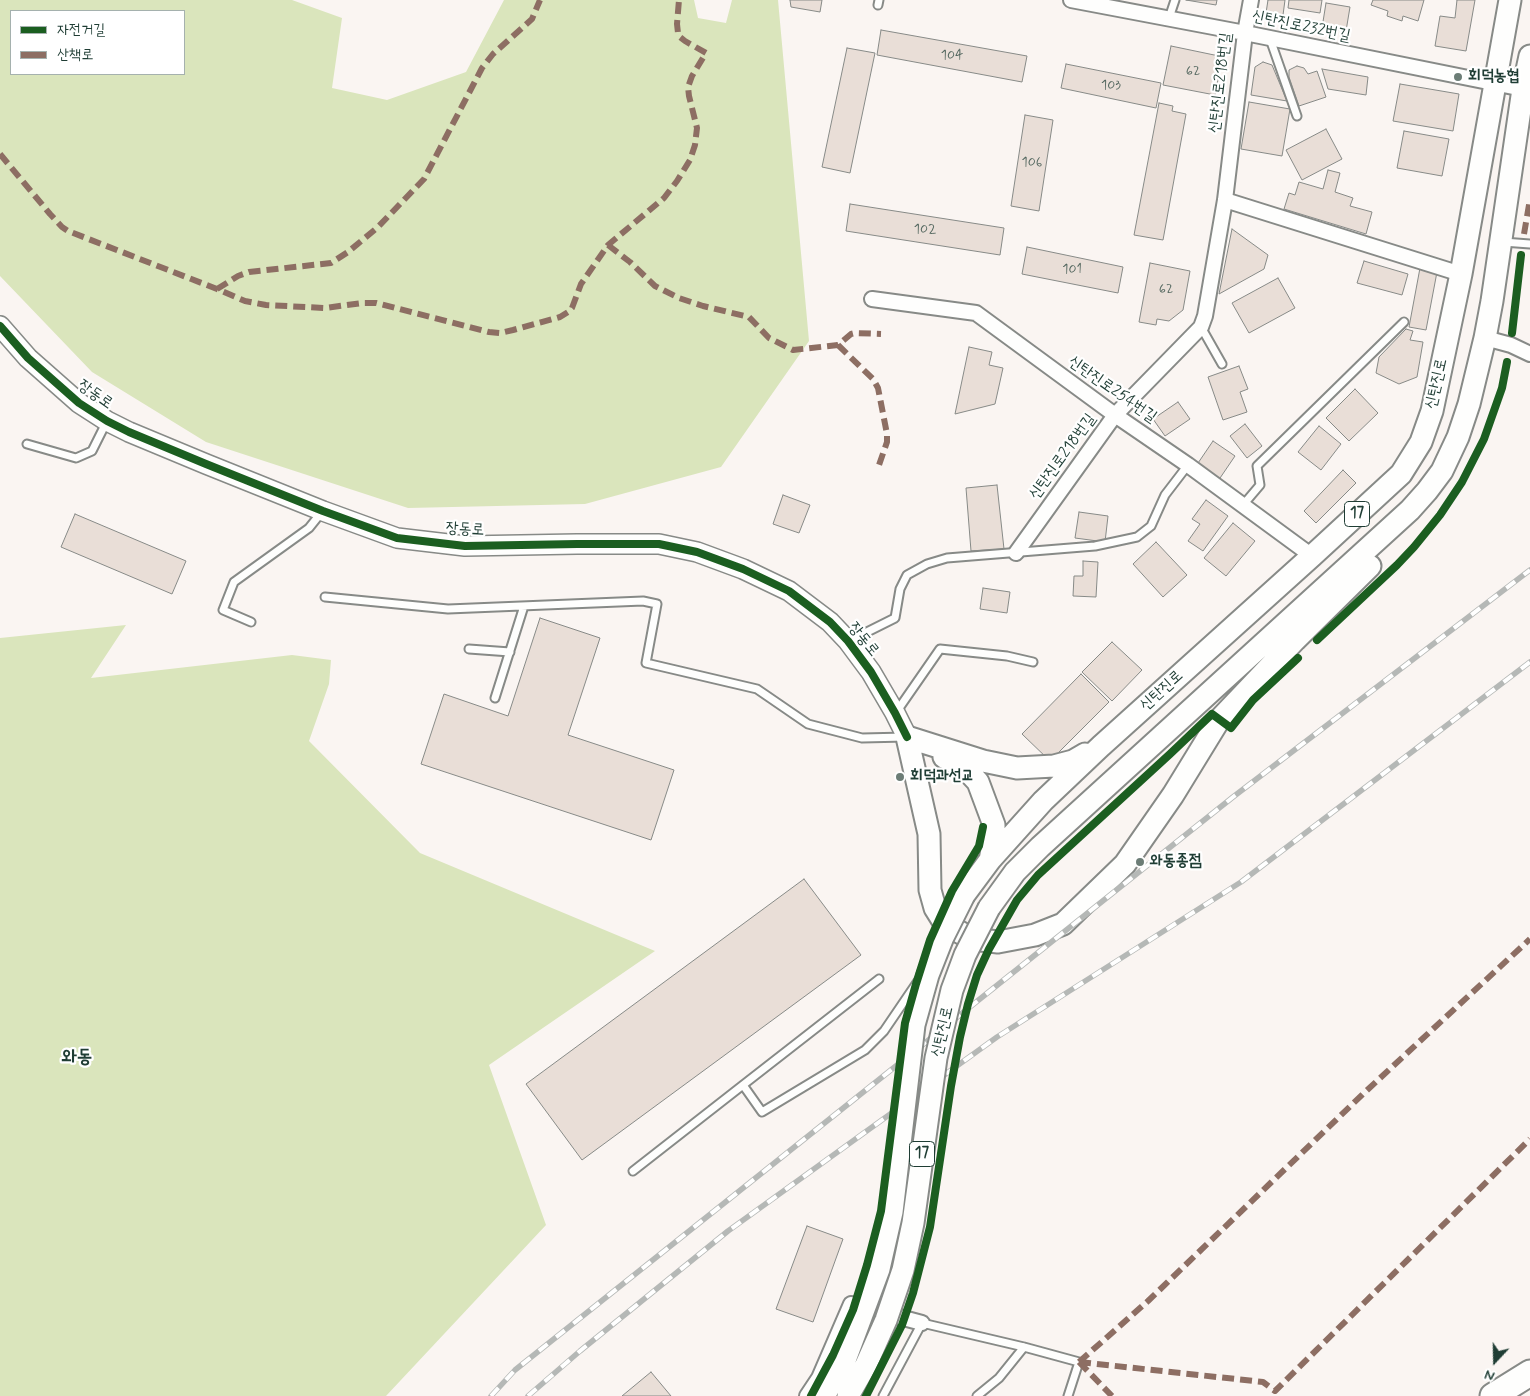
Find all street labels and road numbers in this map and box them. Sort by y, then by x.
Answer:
street label: 신탄진로232번길 [1250,7,1352,47]
street label: 신탄진로218번길 [1205,32,1237,134]
street label: 신탄진로254번길 [1064,352,1160,428]
street label: 신탄진로 [1422,357,1452,411]
street label: 장동로 [74,376,116,414]
street label: 신탄진로218번길 [1025,410,1101,504]
road number: 17 [1344,502,1370,526]
street label: 장동로 [445,519,485,541]
street label: 장동로 [843,619,883,661]
street label: 신탄진로 [1136,667,1188,715]
street label: 신탄진로 [928,1005,958,1059]
road number: 17 [910,1142,934,1166]

